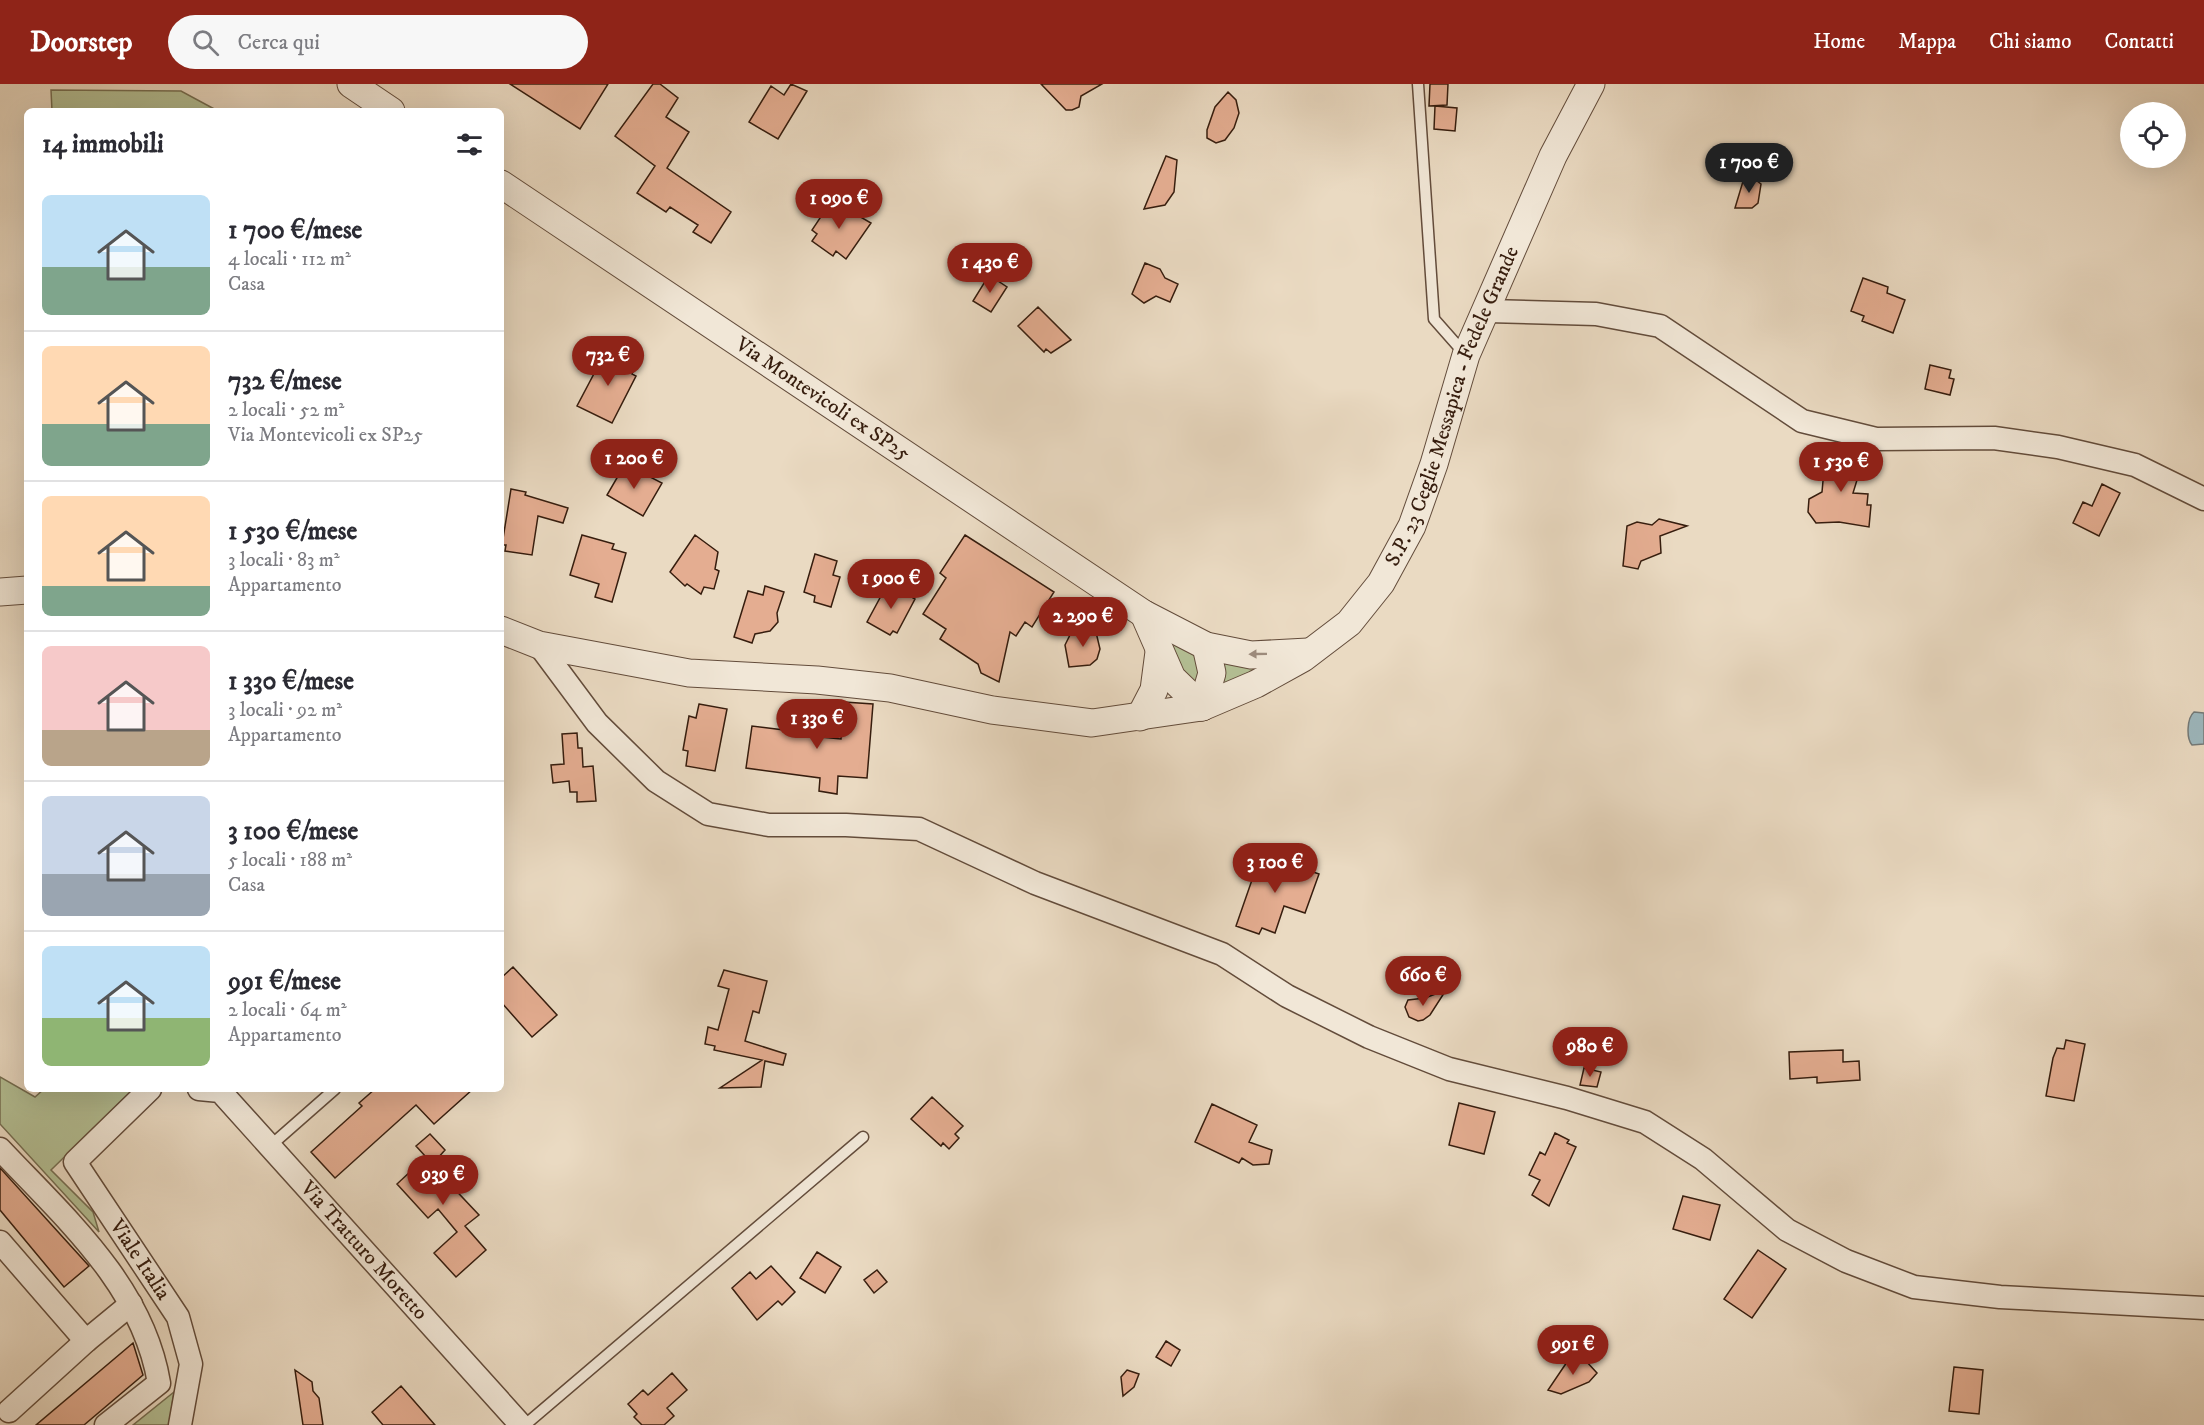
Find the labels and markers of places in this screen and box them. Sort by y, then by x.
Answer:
pin: 1 700 € [1694,143,1804,194]
pin: 1 090 € [784,179,894,230]
pin: 1 430 € [935,243,1045,294]
pin: 732 € [566,336,650,387]
pin: 1 200 € [579,439,689,490]
pin: 1 530 € [1786,442,1896,493]
pin: 1 900 € [836,559,946,610]
pin: 2 290 € [1028,597,1138,648]
pin: 1 330 € [762,699,872,750]
pin: 3 100 € [1220,843,1330,894]
pin: 660 € [1381,956,1465,1007]
pin: 980 € [1548,1027,1632,1078]
pin: 939 € [401,1155,485,1206]
pin: 991 € [1531,1325,1615,1376]

